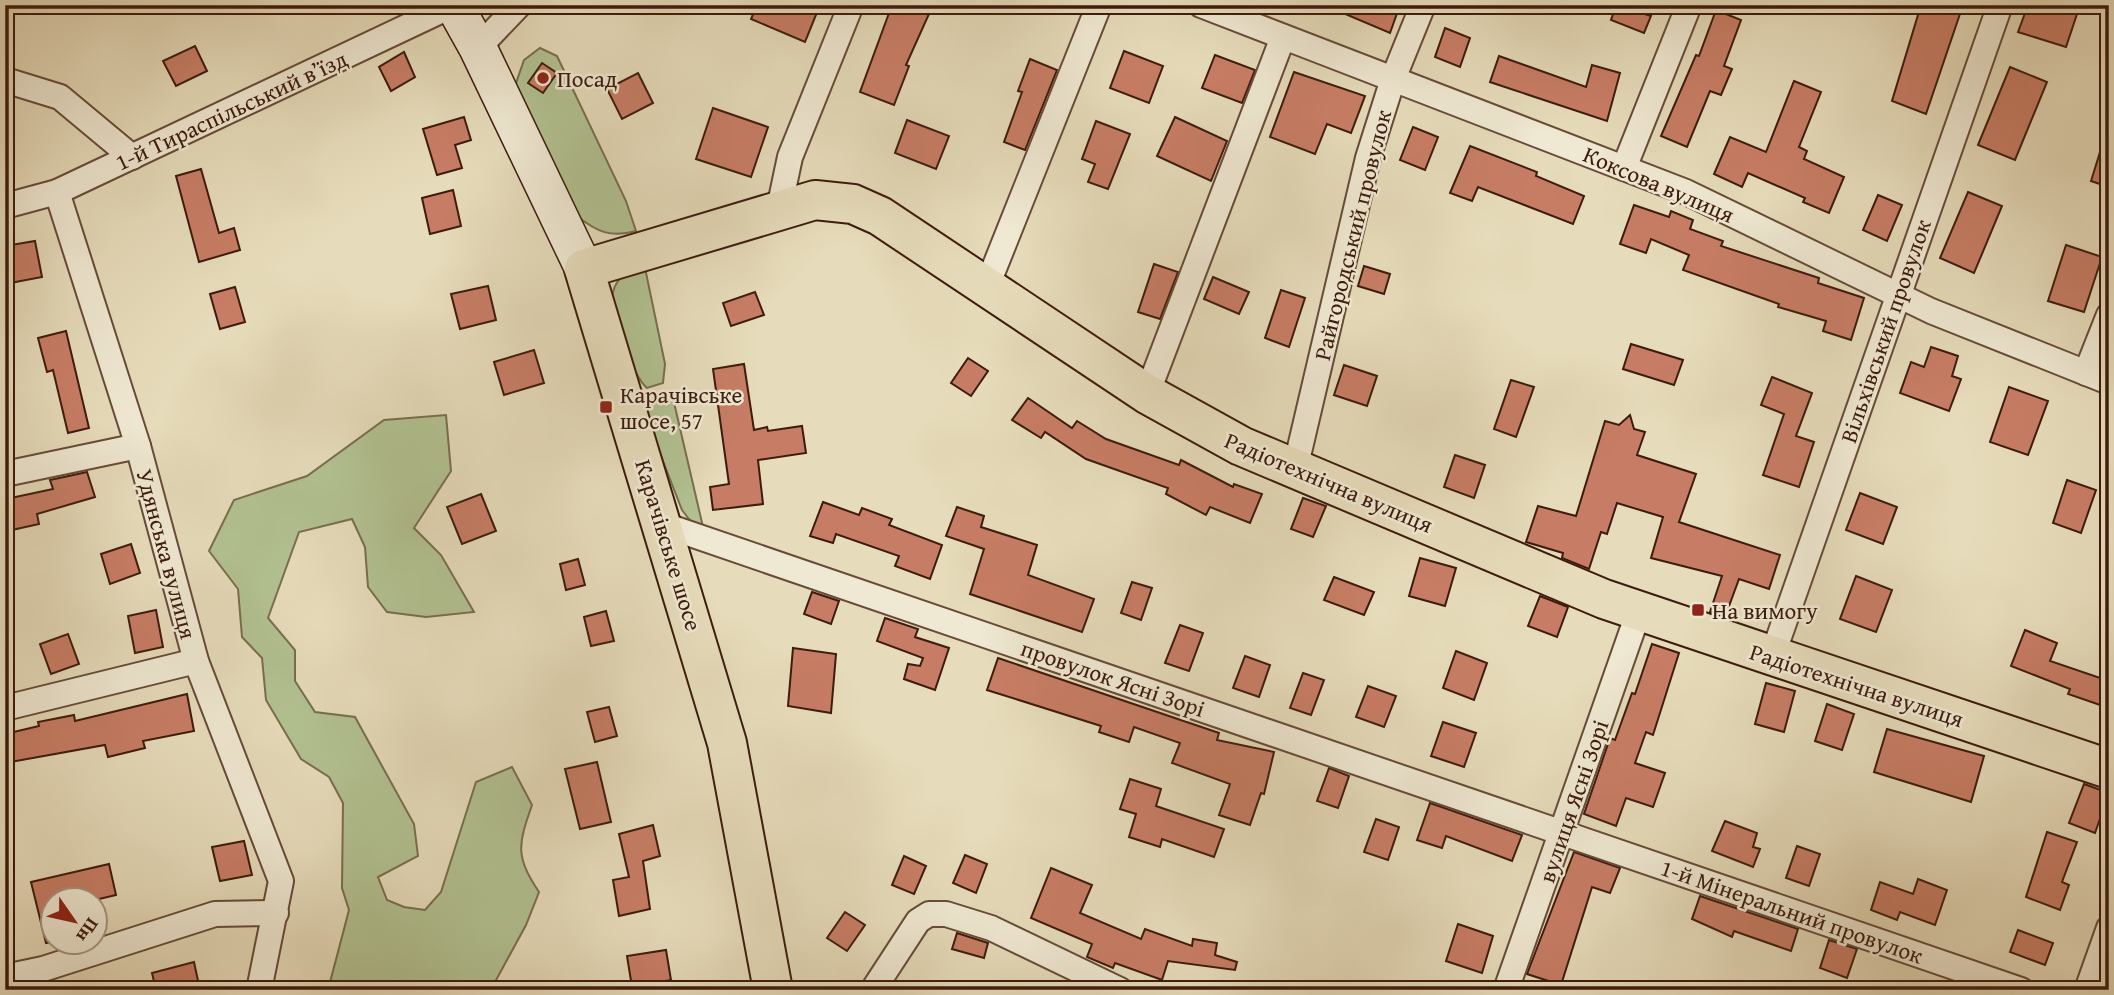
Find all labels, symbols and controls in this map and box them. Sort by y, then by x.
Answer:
street label: 1-й Тираспільський в’їзд [110,41,353,178]
place label: Посад [557,62,618,95]
marker: Посад [535,70,551,86]
street label: Райгородський провулок [1305,106,1399,364]
street label: Коксова вулиця [1578,137,1740,231]
street label: Вільхівський провулок [1831,215,1939,447]
place label: Карачівське шосе, 57 [620,378,742,437]
marker: Карачівське шосе, 57 [598,399,614,415]
street label: Радіотехнічна вулиця [1220,423,1438,541]
street label: Карачівське шосе [627,455,711,635]
street label: Удянська вулиця [128,465,206,643]
place label: На вимогу [1712,594,1818,627]
marker: На вимогу [1690,602,1706,618]
street label: провулок Ясні Зорі [1017,631,1209,725]
street label: Радіотехнічна вулиця [1746,635,1969,735]
street label: вулиця Ясні Зорі [1530,715,1616,887]
street label: 1-й Мінеральний провулок [1656,851,1928,971]
north arrow [38,886,108,956]
text: Пн [69,913,107,949]

